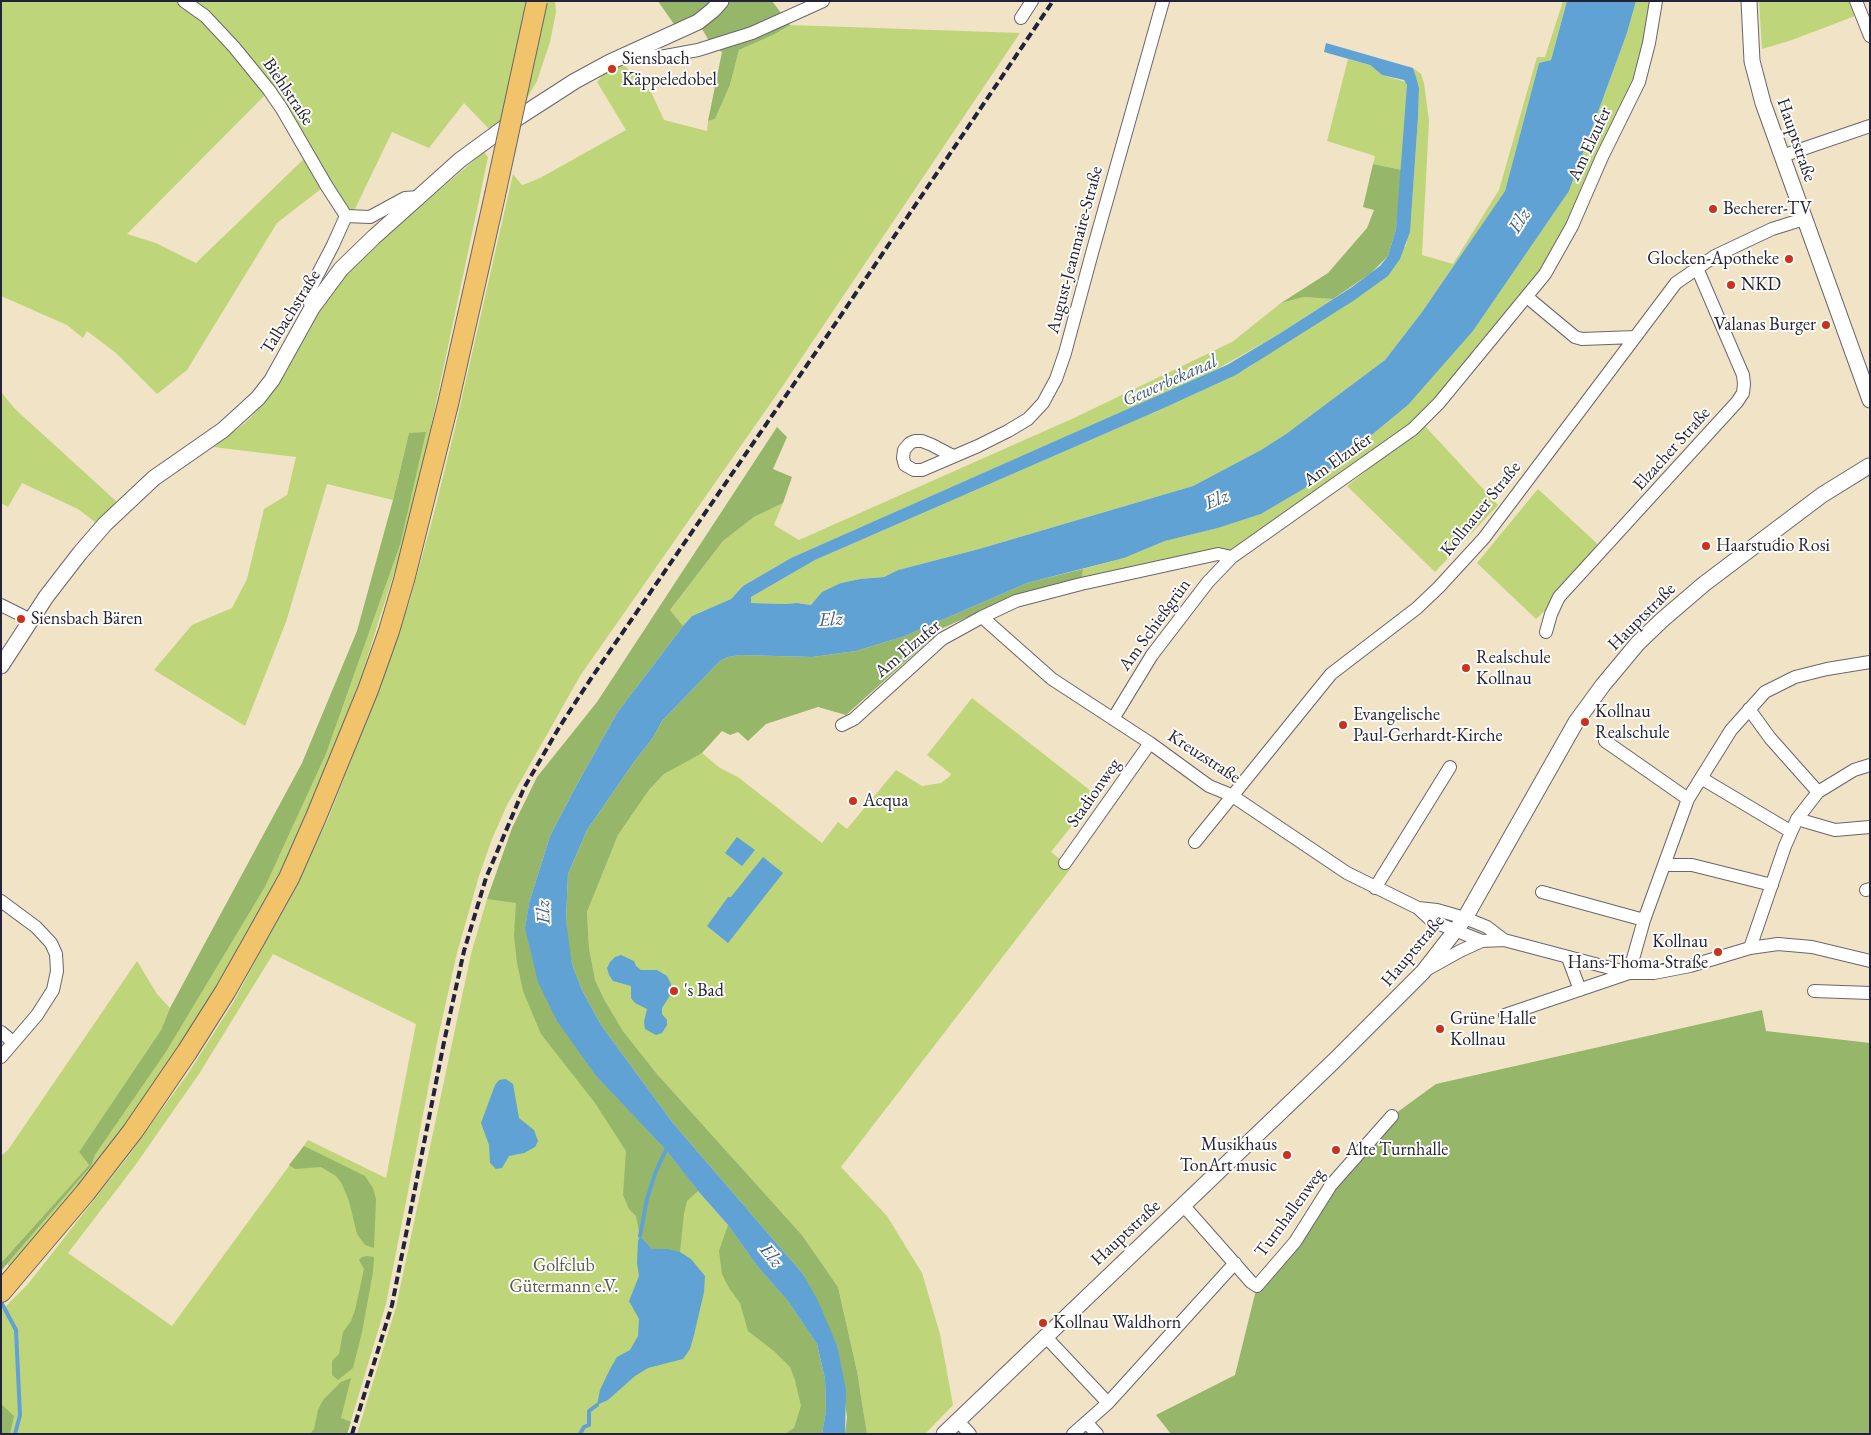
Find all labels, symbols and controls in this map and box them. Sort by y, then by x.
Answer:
place label: Siensbach Käppeledobel [622,48,717,90]
street label: Biehlstraße [258,54,318,130]
marker: Siensbach Käppeledobel [606,63,618,75]
street label: Hauptstraße [1772,95,1820,185]
street label: Am Elzufer [1563,104,1617,184]
street label: August-Jeanmaire-Straße [1042,164,1108,336]
place label: Becherer-TV [1723,198,1812,220]
marker: Becherer-TV [1707,203,1719,215]
water label: Elz [1504,205,1536,237]
place label: Glocken-Apotheke [1647,248,1779,270]
marker: Glocken-Apotheke [1783,253,1795,265]
street label: Talbachstraße [257,266,325,358]
place label: NKD [1741,274,1781,296]
marker: NKD [1725,279,1737,291]
place label: Valanas Burger [1714,314,1816,336]
marker: Valanas Burger [1820,319,1832,331]
water label: Gewerbekanal [1119,350,1221,412]
street label: Elzacher Straße [1629,403,1715,495]
street label: Am Elzufer [1299,428,1377,492]
street label: Kollnauer Straße [1436,457,1526,561]
water label: Elz [1201,485,1233,515]
place label: Haarstudio Rosi [1716,535,1830,557]
marker: Haarstudio Rosi [1700,540,1712,552]
street label: Am Schießgrün [1114,575,1196,675]
street label: Hauptstraße [1604,579,1680,655]
place label: Siensbach Bären [31,608,143,630]
water label: Elz [818,608,844,632]
marker: Siensbach Bären [15,613,27,625]
street label: Am Elzufer [871,615,945,683]
place label: Realschule Kollnau [1476,647,1551,690]
marker: Realschule Kollnau [1460,662,1472,674]
place label: Kollnau Realschule [1595,701,1670,744]
place label: Evangelische Paul-Gerhardt-Kirche [1353,704,1503,746]
marker: Kollnau Realschule [1579,716,1591,728]
marker: Evangelische Paul-Gerhardt-Kirche [1337,719,1349,731]
street label: Kreuzstraße [1164,726,1244,788]
street label: Stadionweg [1062,754,1126,832]
place label: Acqua [863,790,908,812]
marker: Acqua [847,795,859,807]
water label: Elz [532,900,556,924]
street label: Hauptstraße [1377,911,1449,991]
place label: Kollnau Hans-Thoma-Straße [1567,931,1708,974]
marker: Kollnau Hans-Thoma-Straße [1712,946,1724,958]
place label: 's Bad [684,980,724,1002]
marker: 's Bad [668,985,680,997]
place label: Grüne Halle Kollnau [1450,1008,1536,1050]
marker: Grüne Halle Kollnau [1434,1023,1446,1035]
place label: Musikhaus TonArt music [1180,1134,1277,1176]
place label: Alte Turnhalle [1346,1139,1448,1161]
marker: Alte Turnhalle [1330,1144,1342,1156]
marker: Musikhaus TonArt music [1281,1149,1293,1161]
street label: Turnhallenweg [1250,1164,1330,1262]
street label: Hauptstraße [1087,1195,1165,1271]
water label: Elz [755,1239,787,1273]
park label: Golfclub Gütermann e.V. [510,1255,618,1298]
place label: Kollnau Waldhorn [1053,1312,1181,1334]
marker: Kollnau Waldhorn [1037,1317,1049,1329]

